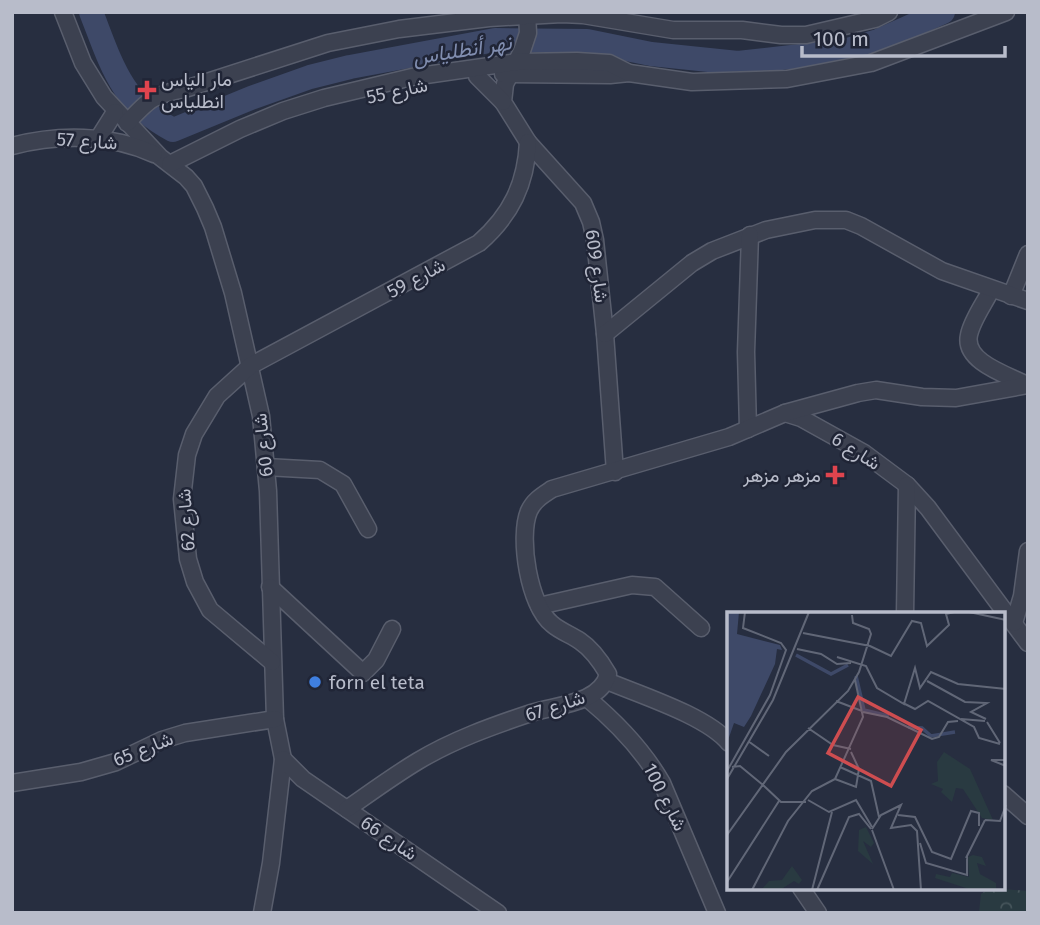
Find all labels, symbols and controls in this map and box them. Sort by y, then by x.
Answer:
scale bar [802,14,1005,58]
text: 100 m [813,26,869,52]
water label: نهر أنطلياس [411,29,514,71]
place label: مار الياس انطلياس [161,68,232,113]
street label: شارع 55 [364,73,430,110]
marker: مار الياس انطلياس [139,82,155,98]
street label: شارع 57 [56,127,118,156]
street label: شارع 609 [579,228,614,304]
street label: شارع 59 [383,253,449,304]
street label: شارع 60 [248,412,279,478]
street label: شارع 6 [827,427,885,476]
place label: مزهر مزهر [742,464,821,487]
marker: مزهر مزهر [827,467,843,483]
street label: شارع 62 [172,488,201,552]
inset map [727,612,1005,890]
place label: forn el teta [329,671,425,694]
marker: forn el teta [307,674,323,690]
street label: شارع 67 [522,686,588,727]
street label: شارع 65 [110,727,177,772]
street label: شارع 100 [637,759,692,835]
street label: شارع 66 [356,811,422,866]

